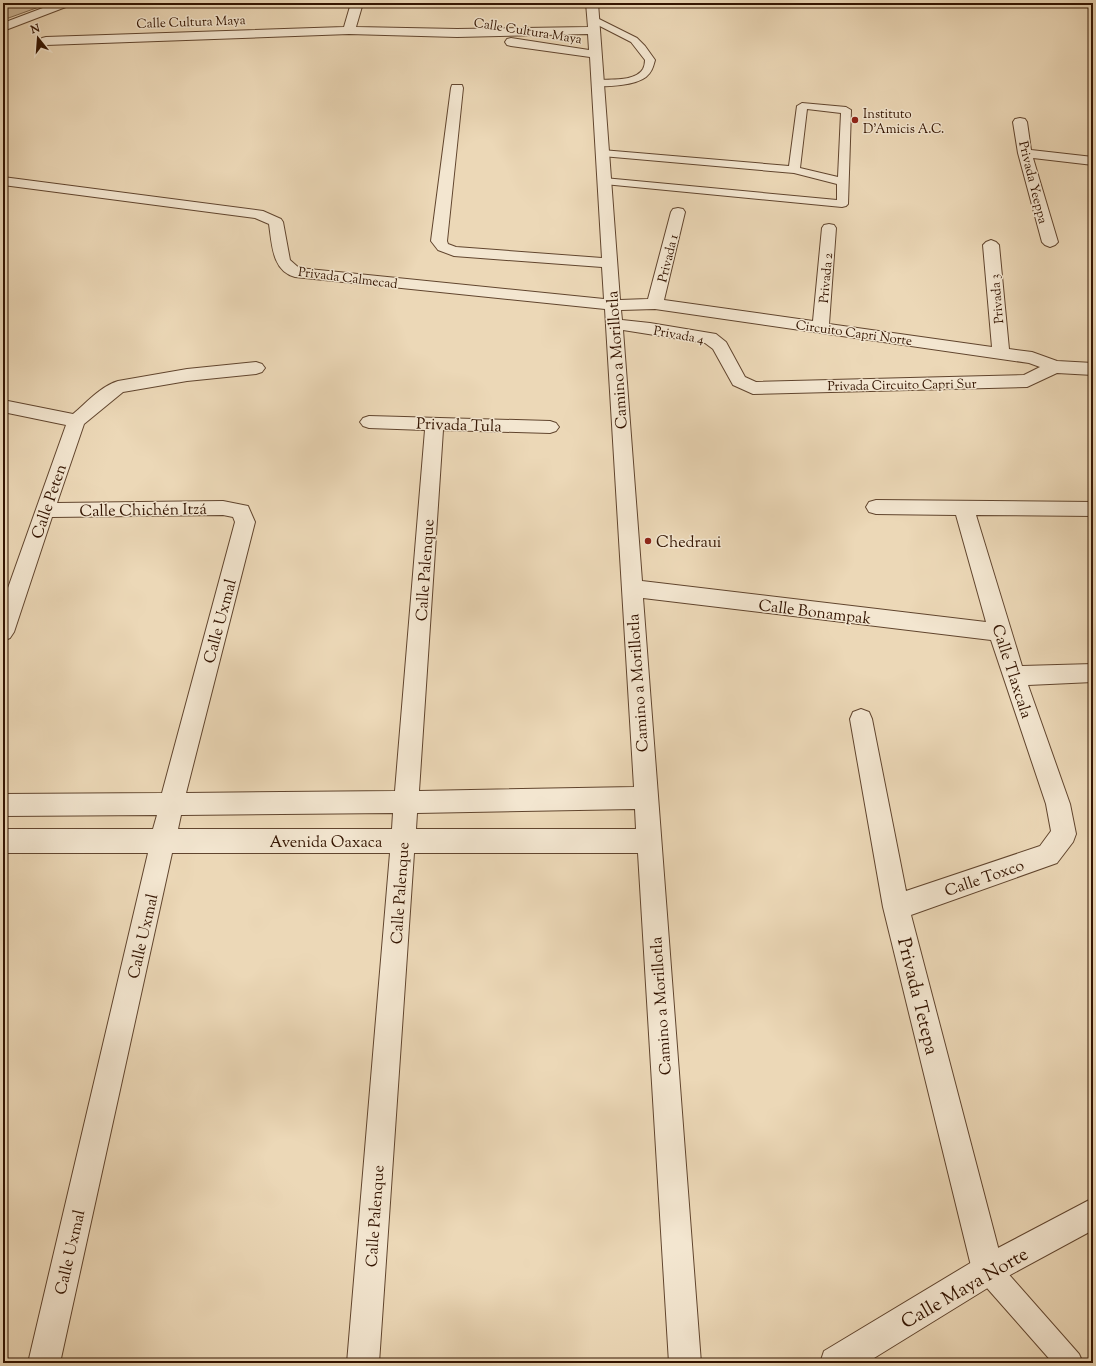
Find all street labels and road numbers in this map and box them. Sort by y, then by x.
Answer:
street label: Calle Cultura Maya [136,12,246,34]
street label: Calle Cultura Maya [472,15,583,49]
street label: Privada Yeeppa [1013,139,1051,226]
street label: Privada 1 [654,232,684,284]
street label: Privada 2 [816,252,838,304]
street label: Privada Calmecad [297,264,399,294]
street label: Privada 3 [987,273,1009,324]
street label: Camino a Morillotla [602,289,635,430]
street label: Circuito Capri Norte [794,317,913,351]
street label: Privada 4 [652,323,706,349]
street label: Privada Circuito Capri Sur [827,376,977,396]
street label: Privada Tula [416,414,503,440]
street label: Calle Peten [27,461,74,542]
street label: Calle Chichén Itzá [79,499,208,524]
street label: Calle Palenque [411,518,442,622]
street label: Calle Uxmal [199,576,244,666]
street label: Calle Bonampak [757,595,873,632]
street label: Camino a Morillotla [623,612,656,753]
street label: Calle Tlaxcala [985,622,1037,722]
street label: Avenida Oaxaca [270,832,383,855]
street label: Calle Palenque [386,841,417,945]
street label: Calle Toxco [942,855,1028,904]
street label: Calle Uxmal [124,891,165,981]
street label: Camino a Morillotla [646,935,679,1076]
street label: Privada Tetepa [889,935,944,1058]
street label: Calle Palenque [361,1164,392,1268]
street label: Calle Uxmal [51,1207,92,1297]
street label: Calle Maya Norte [897,1242,1034,1337]

